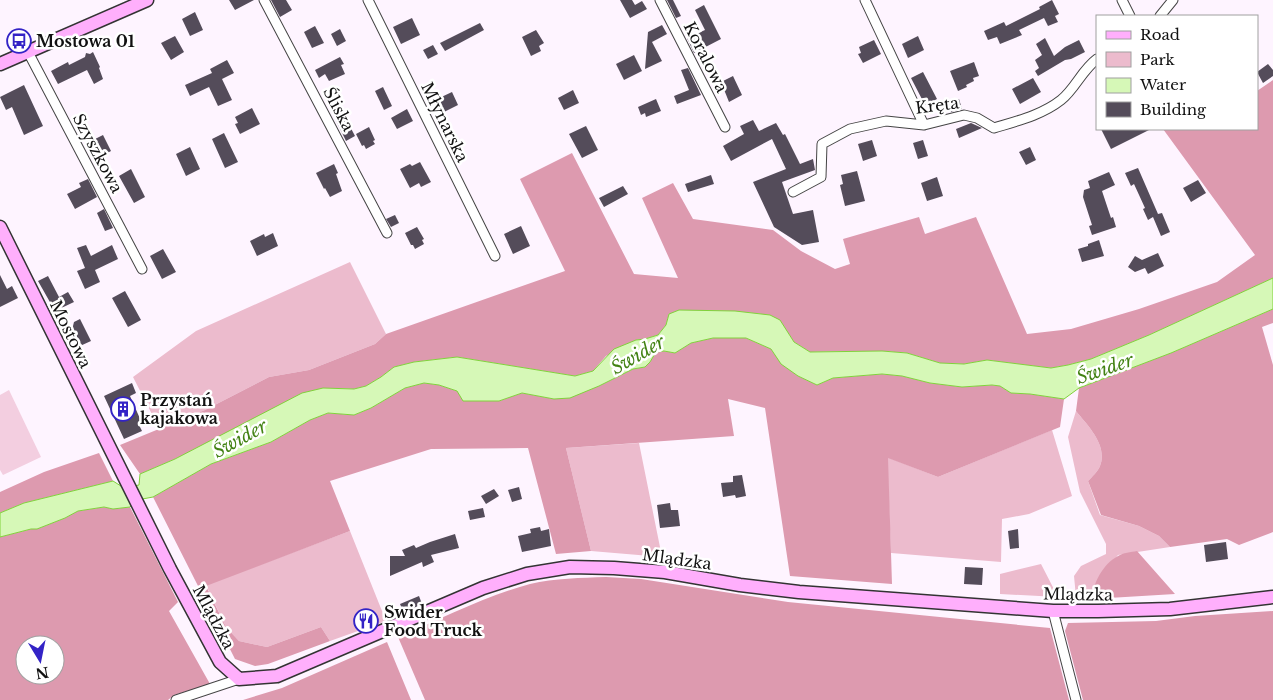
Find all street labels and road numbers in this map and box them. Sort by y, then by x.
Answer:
street label: Koralowa [680,18,732,96]
street label: Młynarska [417,79,473,165]
street label: Śliska [319,84,359,135]
street label: Kręta [914,92,960,118]
street label: Szyszkowa [69,110,127,196]
street label: Mostowa [46,297,96,371]
street label: Mlądzka [641,544,713,574]
street label: Mlądzka [189,581,239,653]
street label: Mlądzka [1043,583,1113,605]

